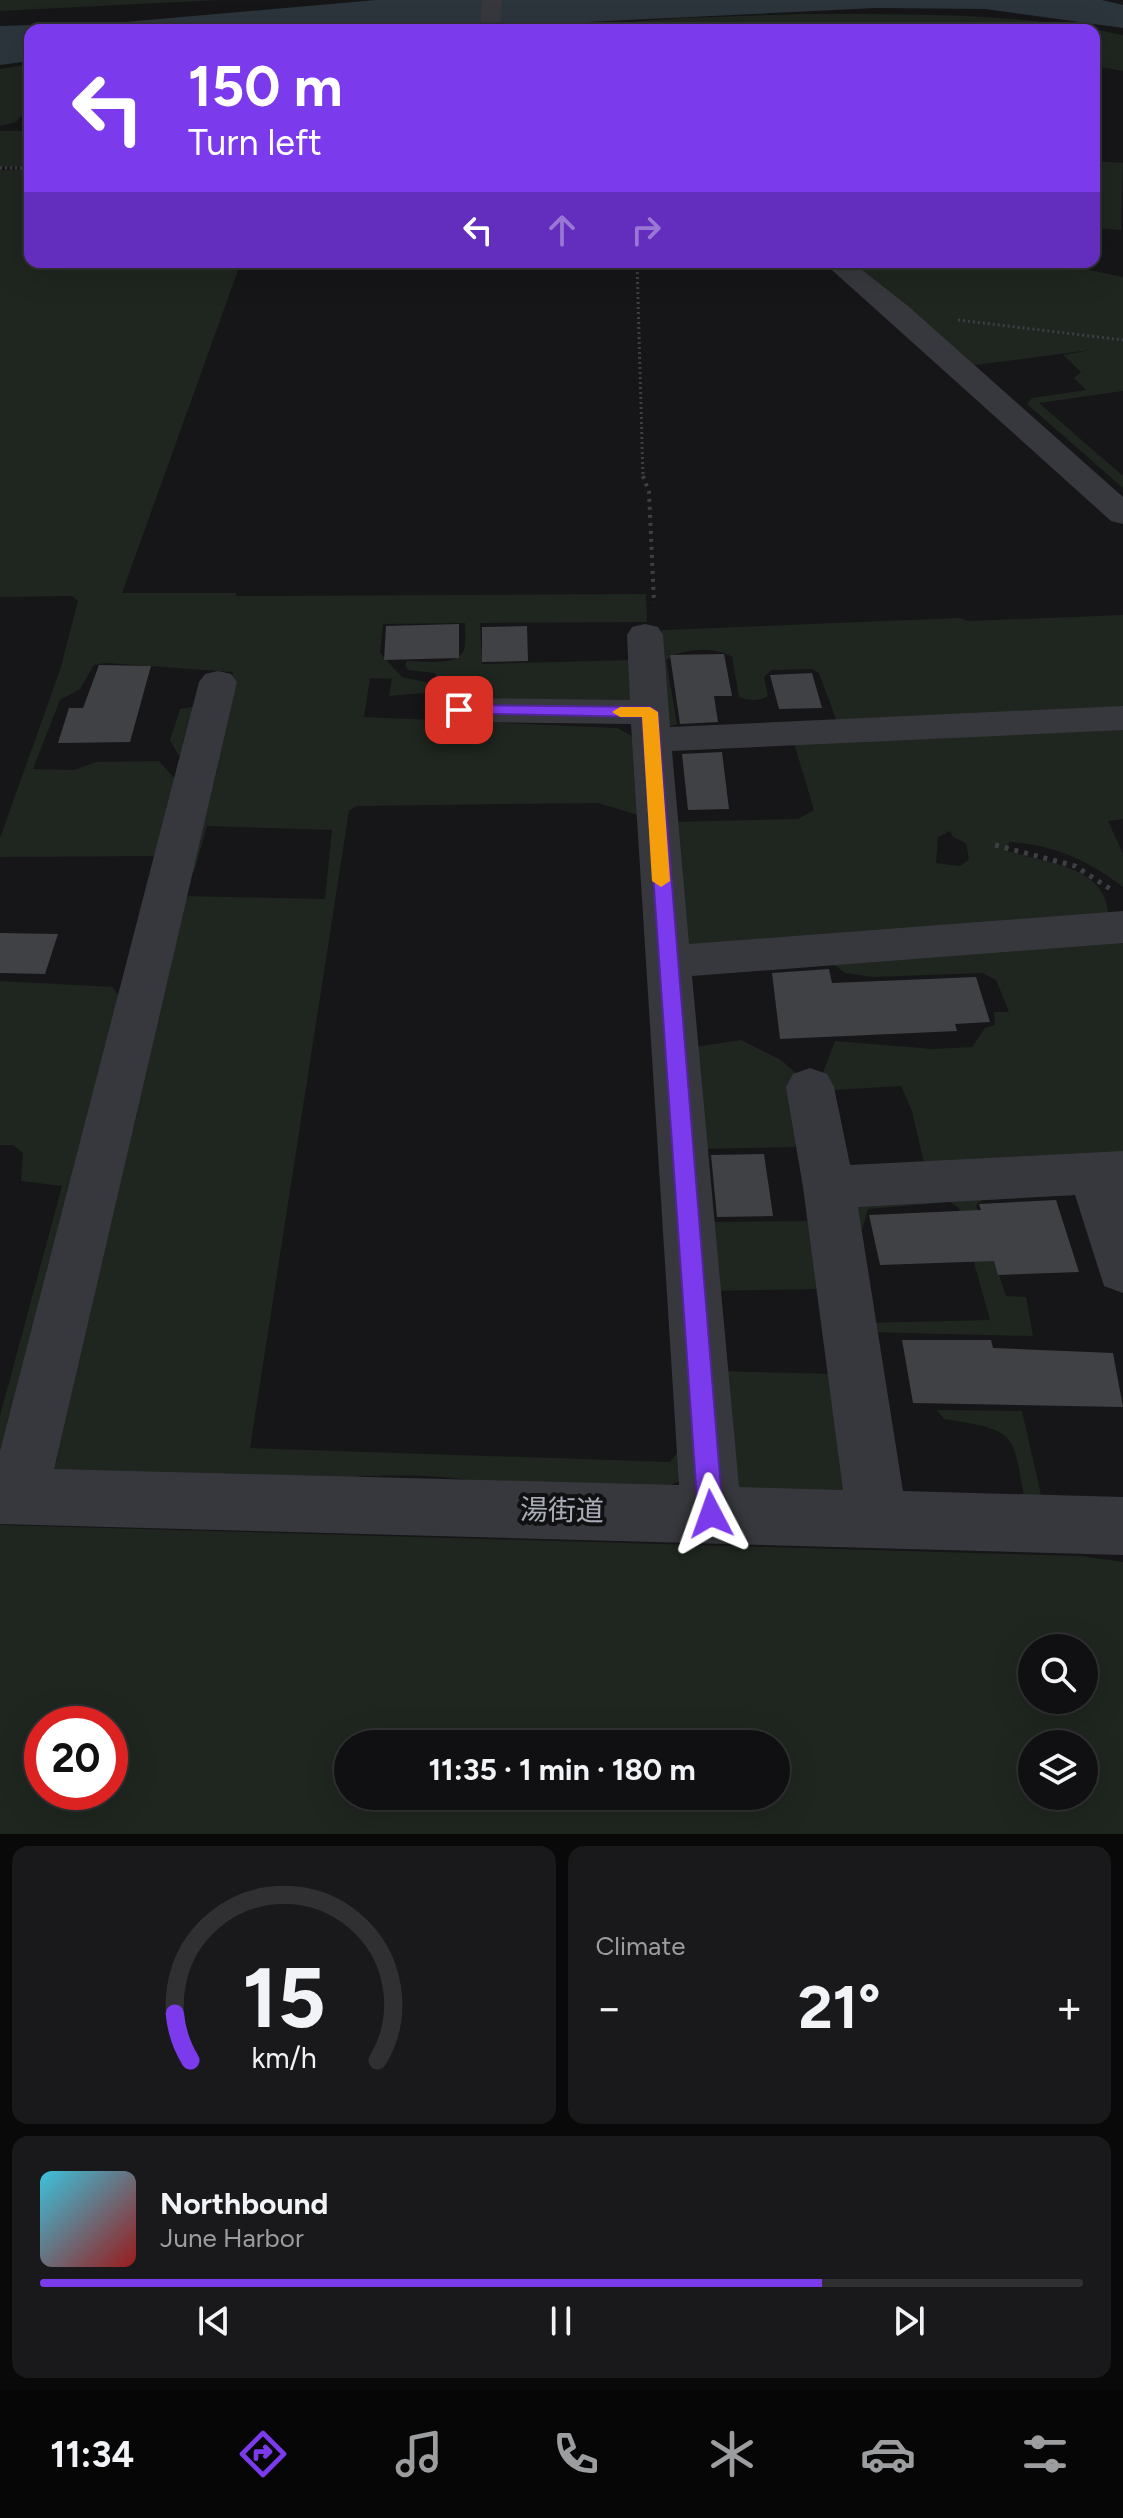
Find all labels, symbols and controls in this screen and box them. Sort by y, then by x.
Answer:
text: 150 m [188,53,343,120]
icon: left [56,56,160,160]
text: Turn left [188,121,322,164]
icon: left [456,208,500,252]
icon: ahead [540,208,584,252]
icon: right [624,208,668,252]
pin [425,676,493,744]
icon: arrive [437,688,481,732]
position arrow [669,1472,753,1556]
street label: 湯街道 [520,1492,604,1528]
map controls [1018,1634,1098,1810]
button: search [1018,1634,1098,1714]
speed limit sign: 20 [24,1706,128,1810]
button: layers [1018,1730,1098,1810]
text: 11:35 · 1 min · 180 m [428,1751,696,1788]
text: Climate [596,1930,685,1962]
text: 15 [242,1948,325,2048]
text: 21° [798,1971,881,2043]
text: − [596,1981,623,2034]
text: + [1056,1981,1083,2034]
text: km/h [251,2041,316,2075]
text: Northbound [160,2185,328,2222]
text: June Harbor [160,2222,304,2254]
icon: previous [192,2299,236,2343]
icon: pause [539,2299,583,2343]
icon: next [887,2299,931,2343]
icon: directions [235,2426,291,2482]
icon: music [391,2426,447,2482]
icon: phone [548,2426,604,2482]
icon: climate [704,2426,760,2482]
icon: car [860,2426,916,2482]
icon: filters [1017,2426,1073,2482]
text: 11:34 [50,2433,134,2476]

